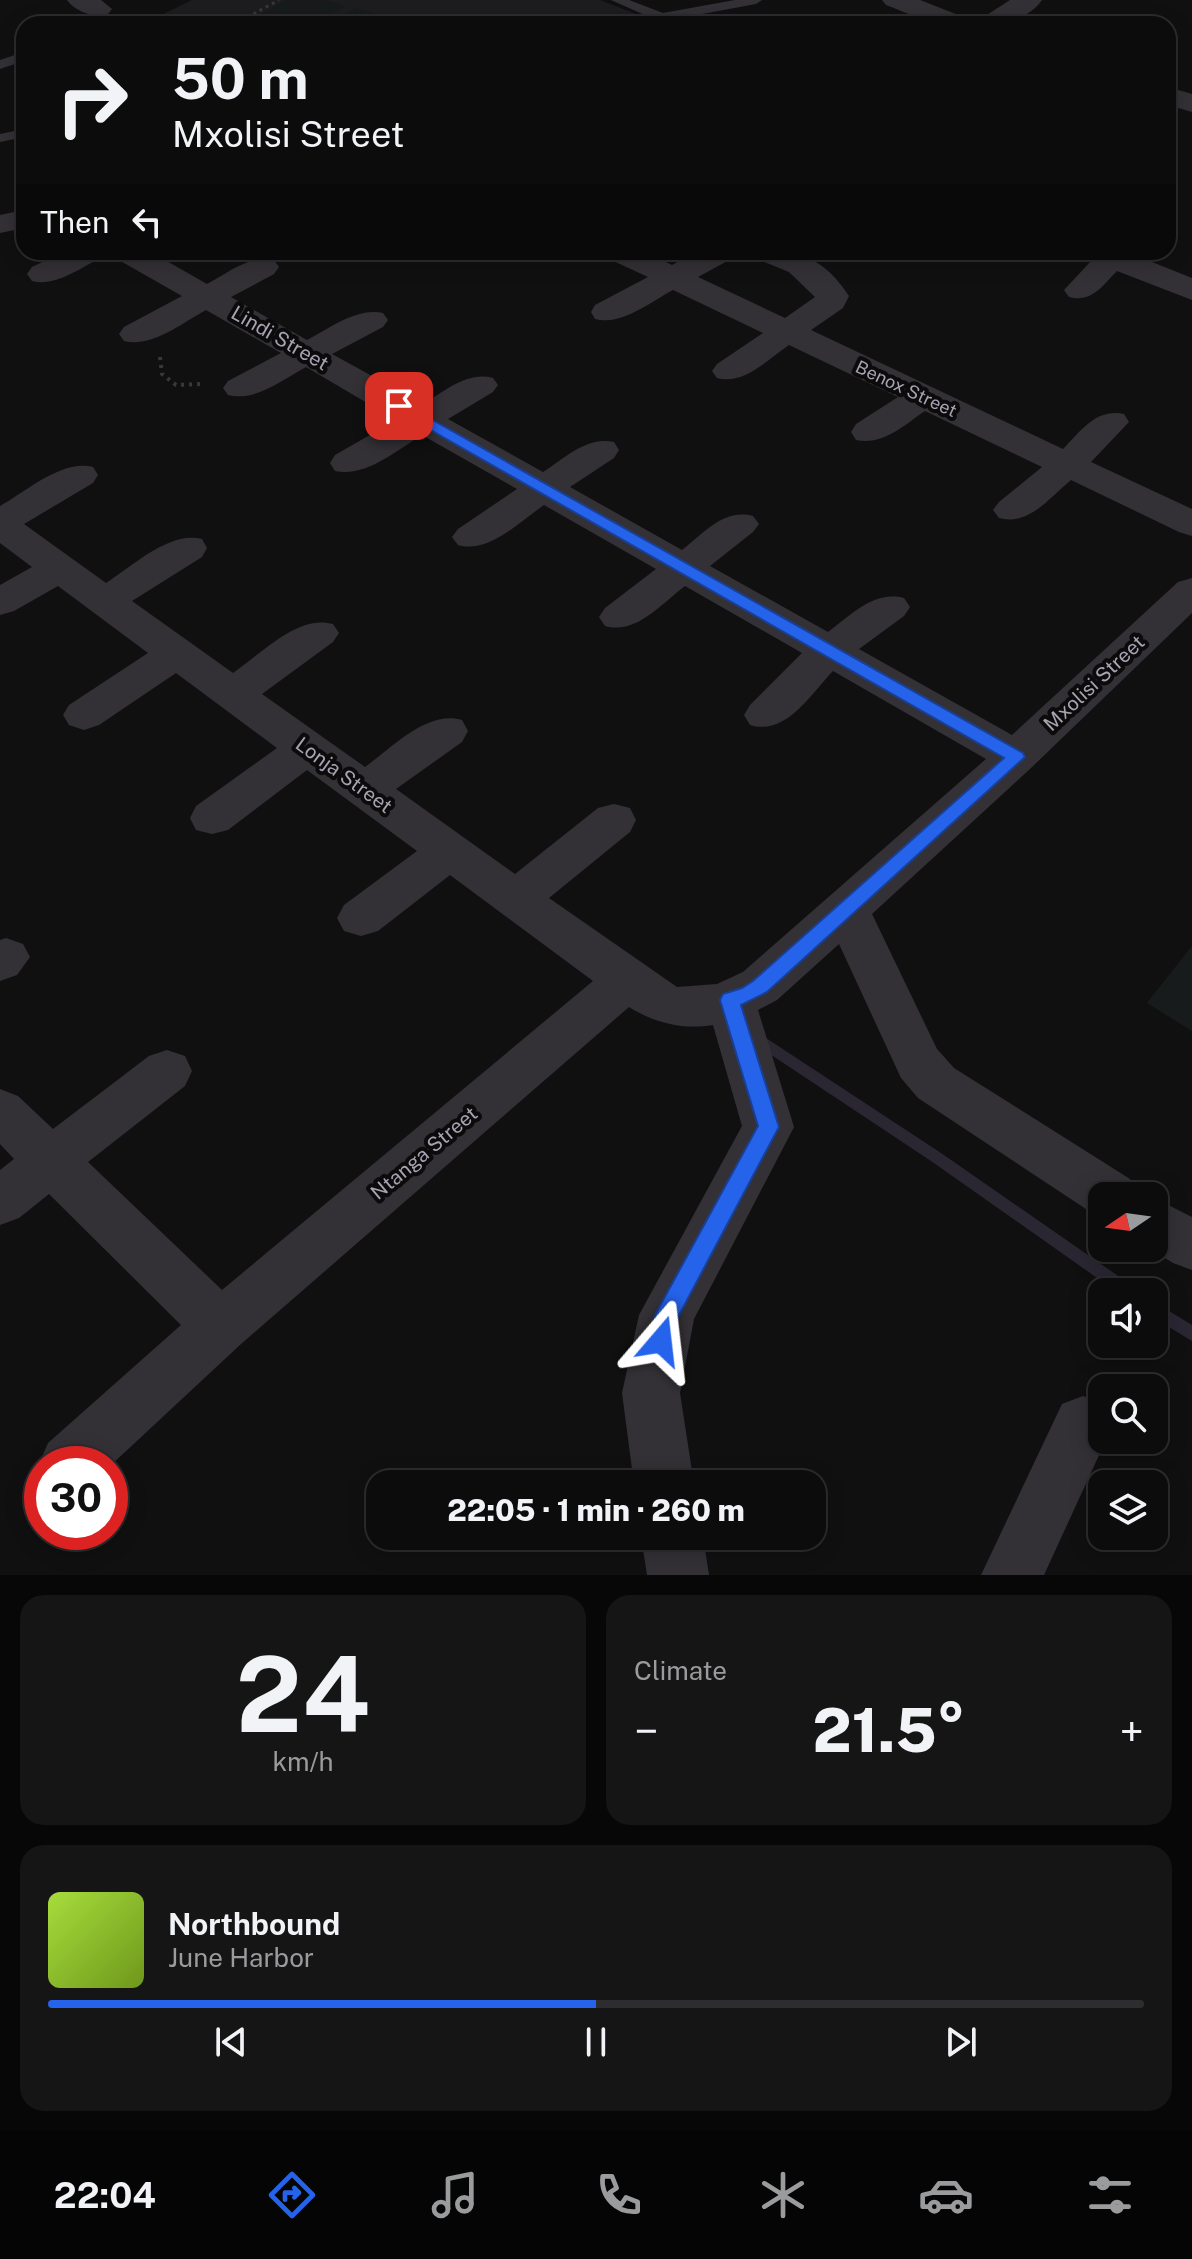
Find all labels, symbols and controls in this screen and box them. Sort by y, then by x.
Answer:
text: 50 m [172,46,309,112]
icon: right [40,48,144,152]
text: Mxolisi Street [172,113,405,155]
icon: left [125,200,169,244]
text: Then [40,204,109,240]
street label: Lindi Street [227,300,333,376]
street label: Benox Street [852,356,960,421]
pin [365,372,433,440]
icon: arrive [377,384,421,428]
street label: Mxolisi Street [1039,630,1149,736]
street label: Lonja Street [291,732,397,818]
street label: Ntanga Street [366,1101,482,1205]
north arrow [1088,1182,1168,1262]
map controls [1088,1182,1168,1550]
button: sound [1088,1278,1168,1358]
position arrow [619,1299,703,1383]
button: search [1088,1374,1168,1454]
speed limit sign: 30 [24,1446,128,1550]
button: layers [1088,1470,1168,1550]
text: 22:05 · 1 min · 260 m [447,1492,745,1528]
text: 24 [236,1633,370,1755]
text: Climate [634,1655,727,1686]
text: 21.5° [813,1695,966,1766]
text: − [634,1705,658,1757]
text: + [1120,1705,1144,1757]
text: km/h [272,1746,334,1777]
text: Northbound [168,1906,340,1942]
text: June Harbor [168,1942,314,1973]
icon: previous [209,2020,253,2064]
icon: pause [574,2020,618,2064]
icon: next [939,2020,983,2064]
icon: directions [264,2167,320,2223]
icon: music [427,2167,483,2223]
icon: phone [591,2167,647,2223]
icon: climate [755,2167,811,2223]
icon: car [918,2167,974,2223]
icon: filters [1082,2167,1138,2223]
text: 22:04 [54,2174,156,2216]

